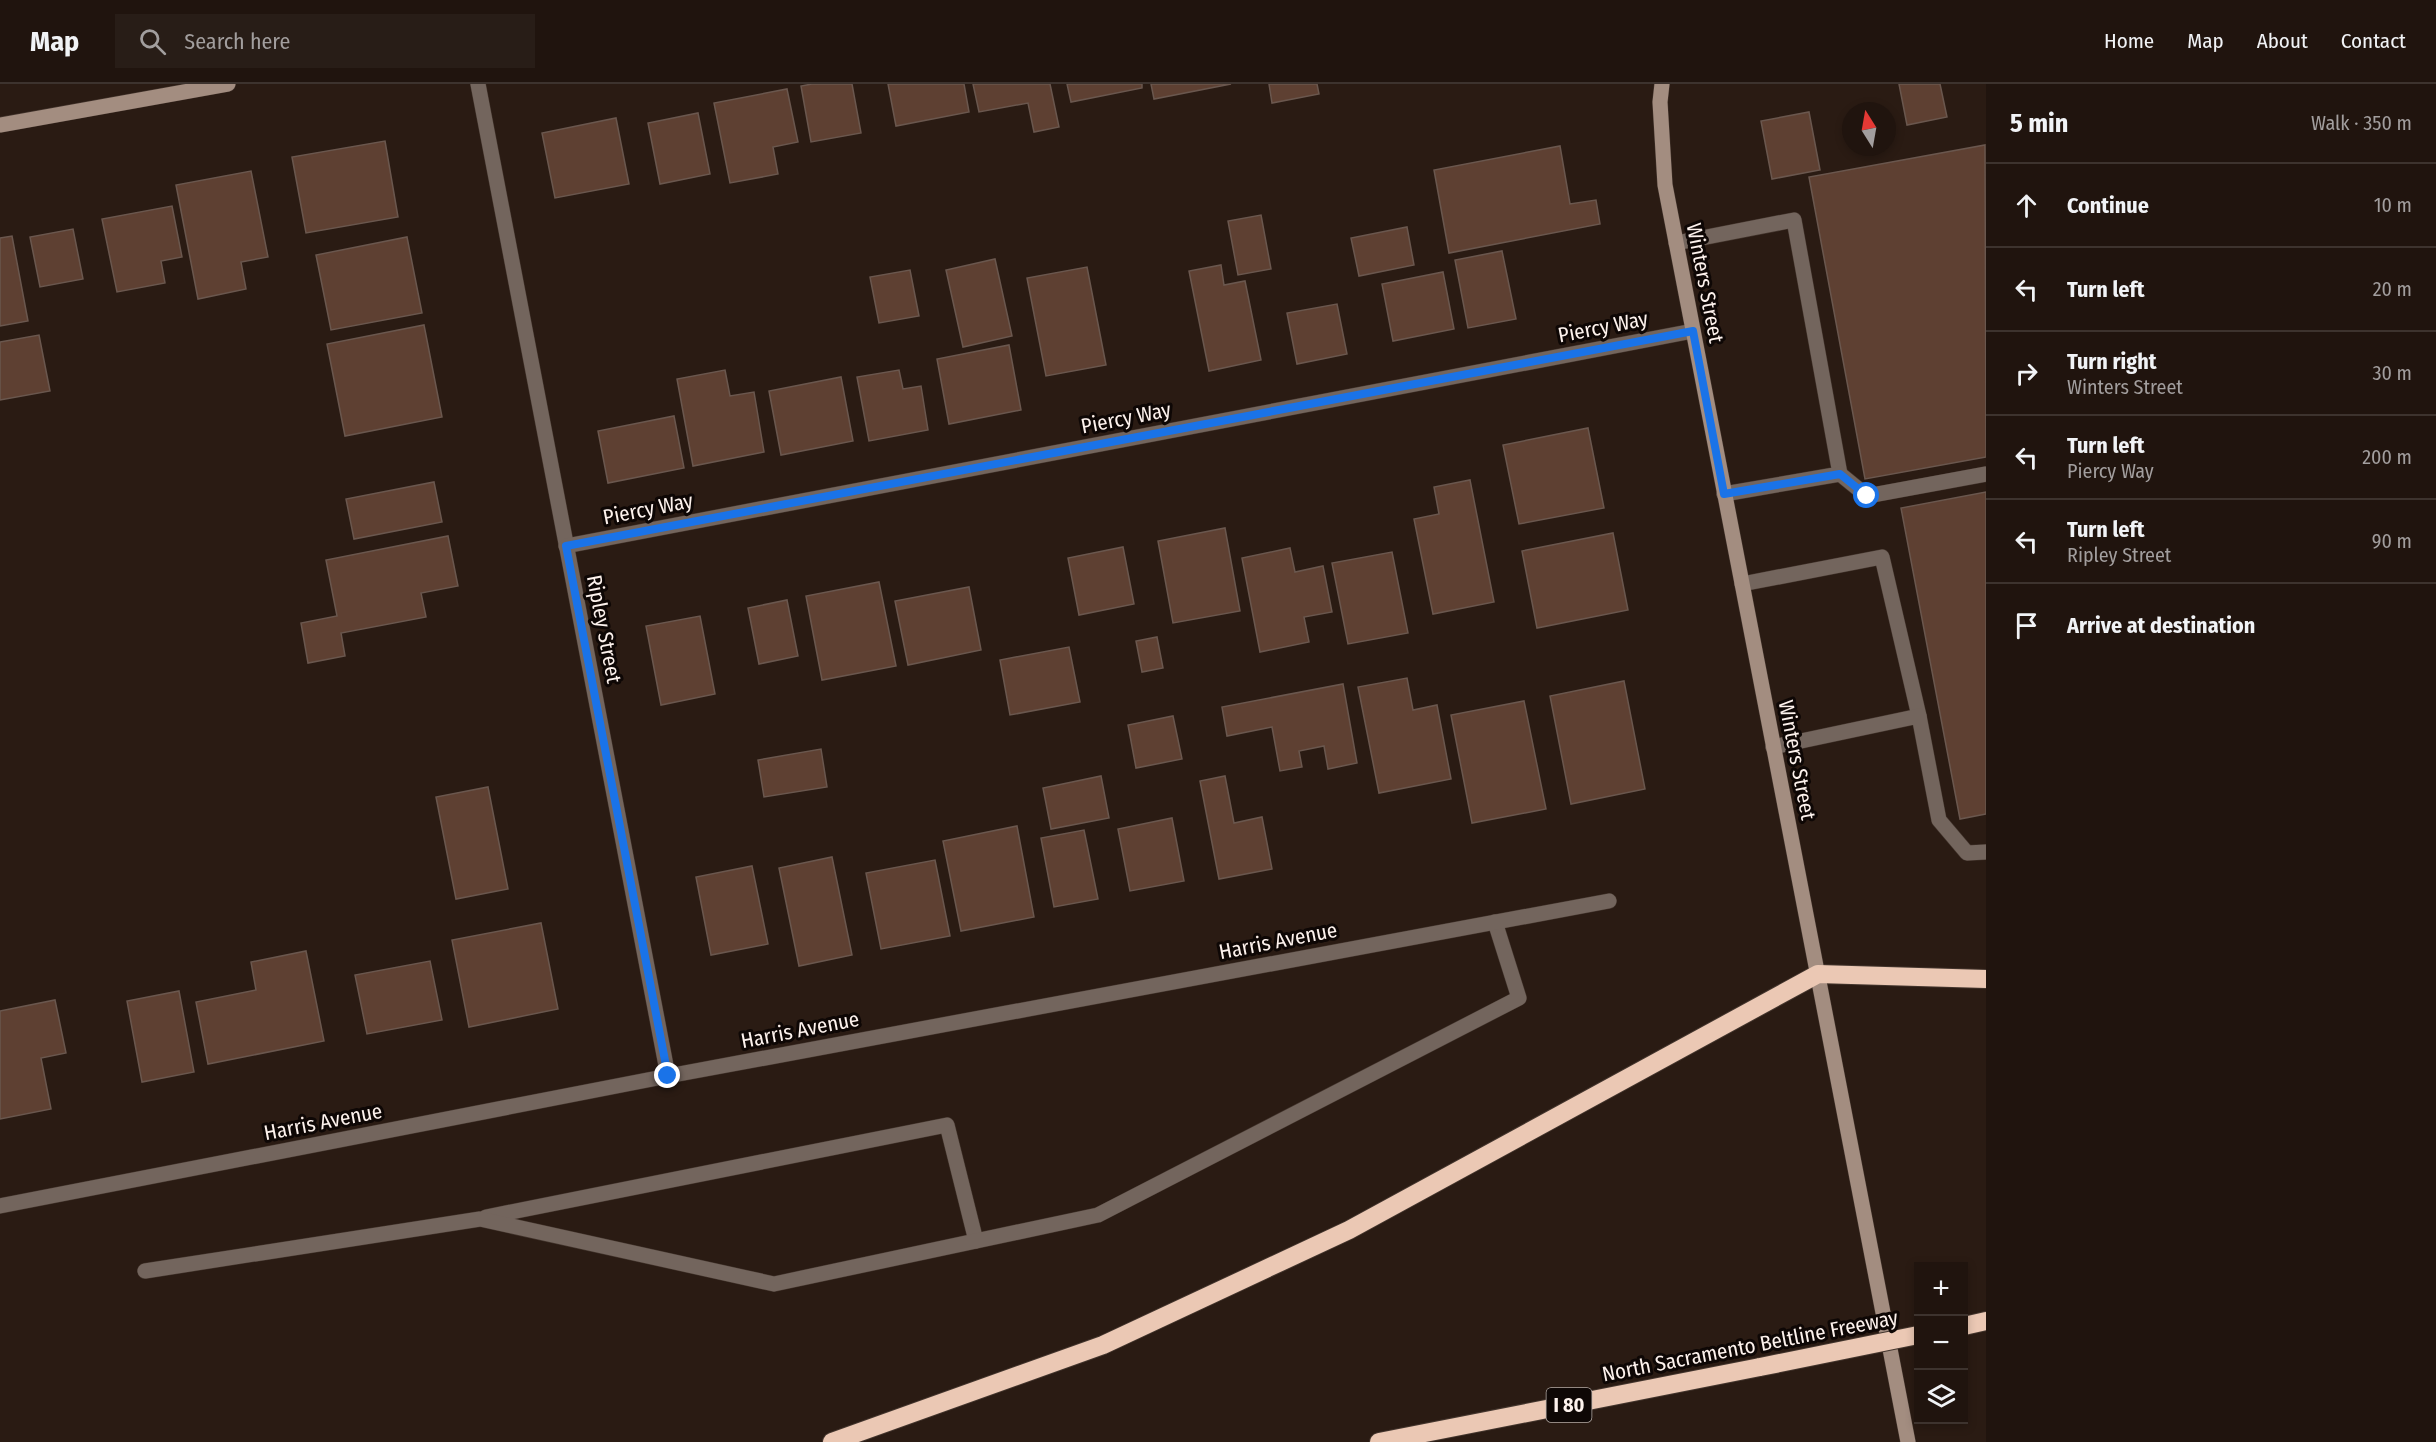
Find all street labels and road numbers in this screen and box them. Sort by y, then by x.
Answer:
street label: Winters Street [1681,221,1729,345]
street label: Piercy Way [1556,305,1651,348]
street label: Piercy Way [1079,396,1174,439]
street label: Piercy Way [601,487,696,530]
street label: Ripley Street [581,573,627,685]
street label: Winters Street [1773,698,1821,822]
street label: Harris Avenue [1217,917,1339,965]
street label: Harris Avenue [739,1006,861,1054]
street label: Harris Avenue [262,1098,384,1146]
street label: North Sacramento Beltline Freeway [1600,1304,1901,1387]
road number: I 80 [1546,1388,1592,1422]

